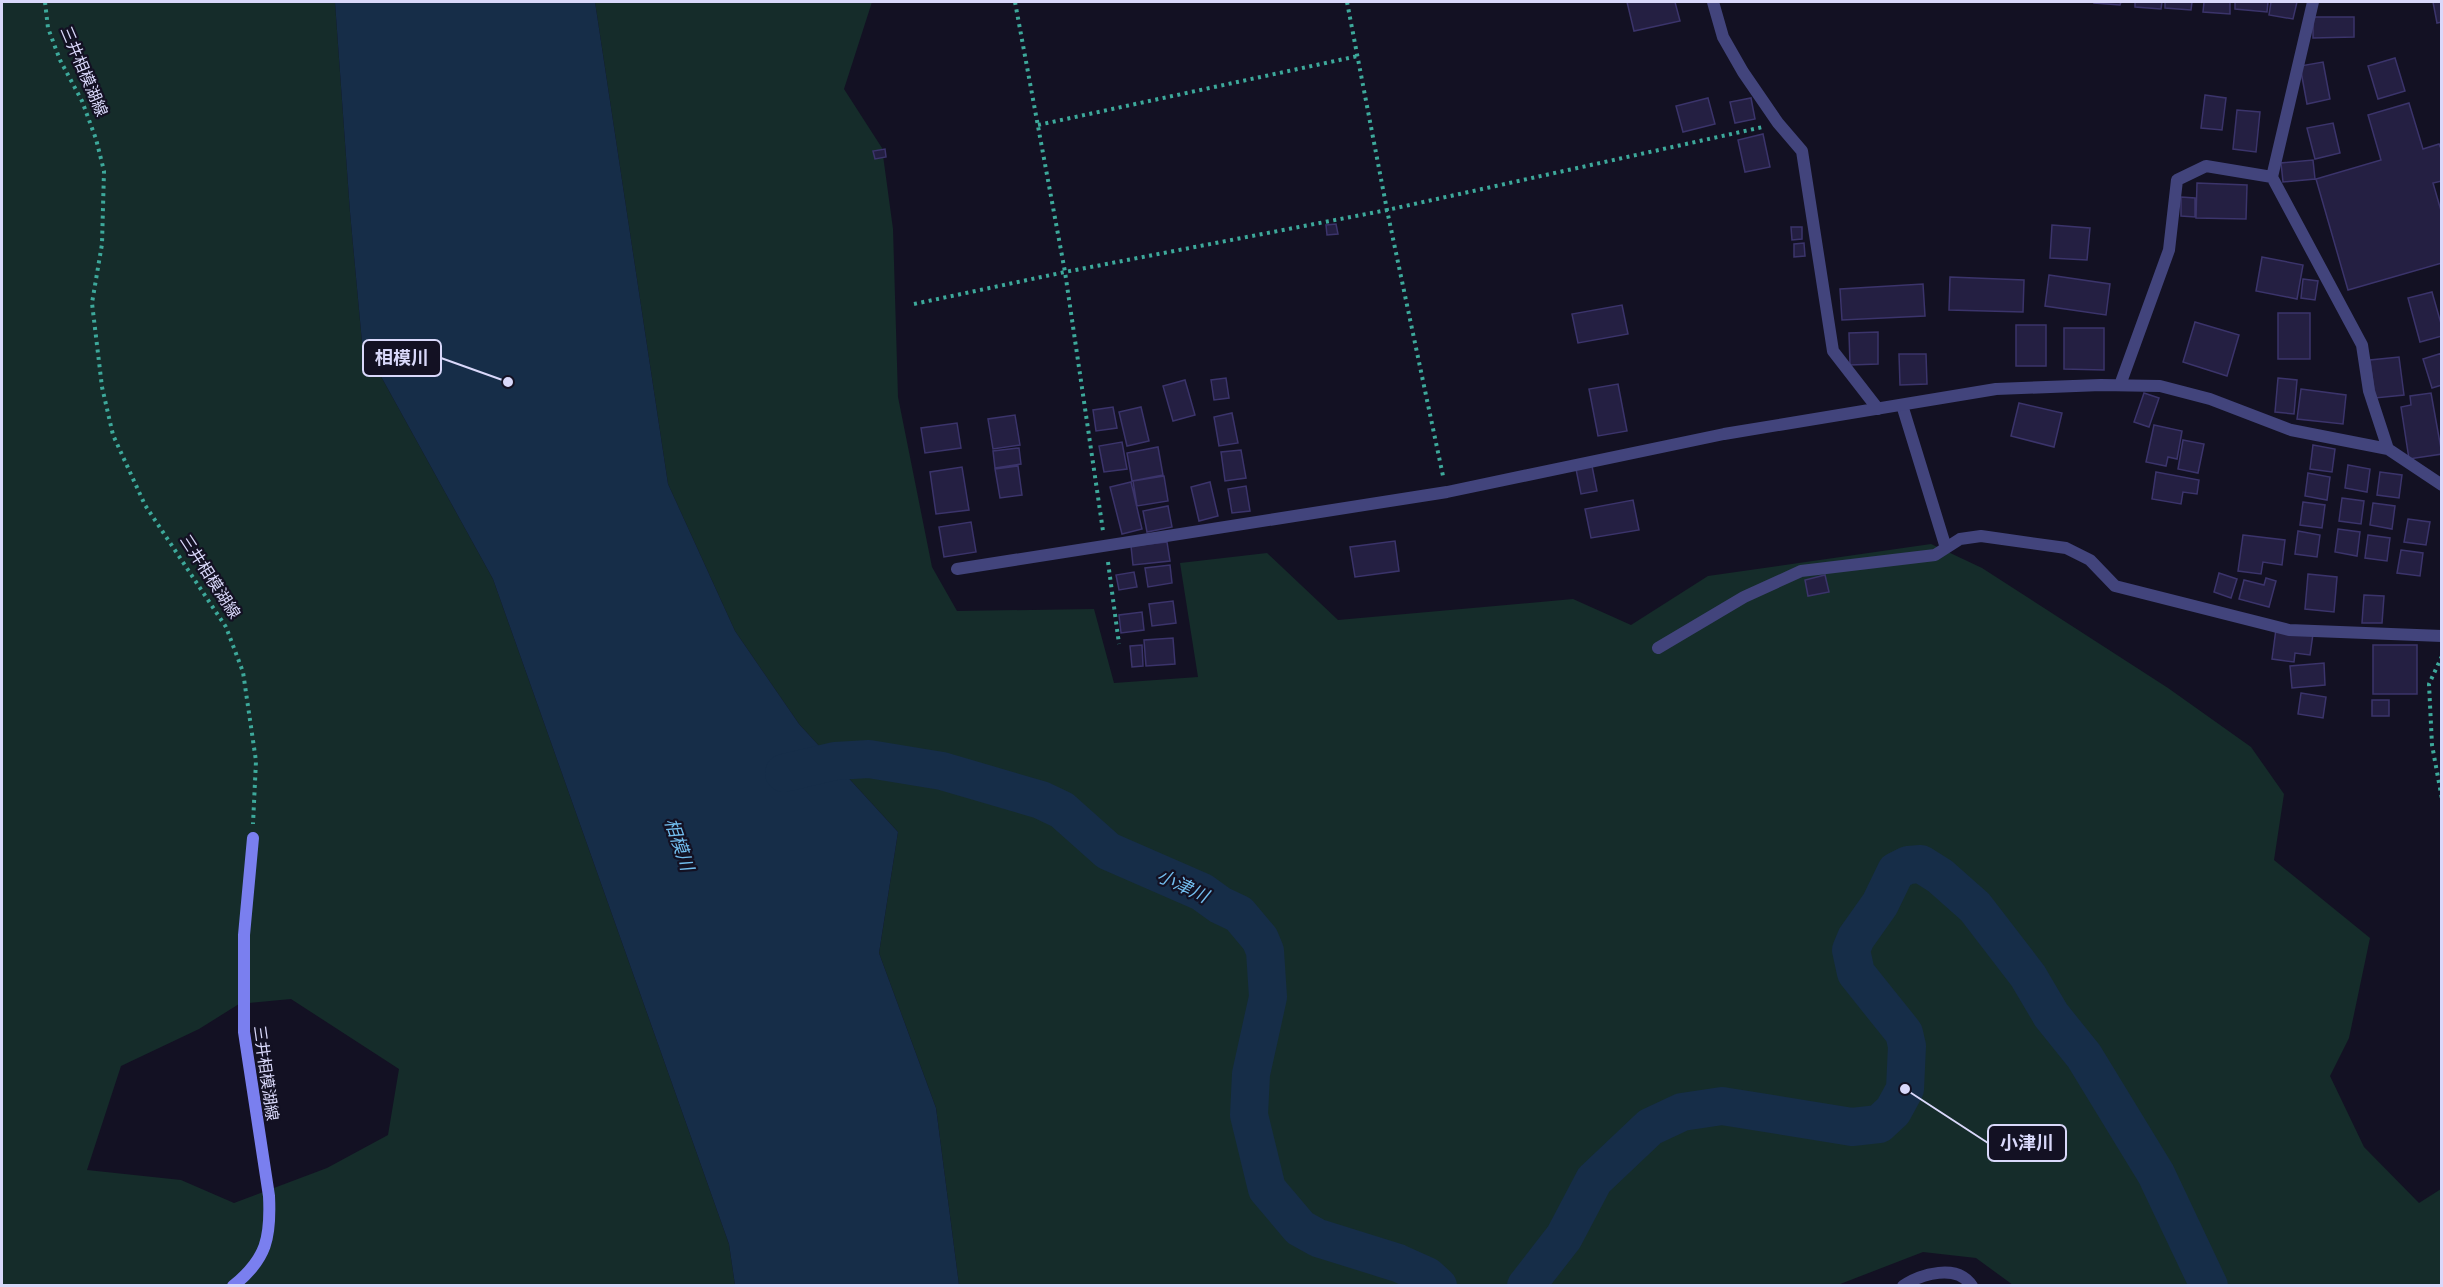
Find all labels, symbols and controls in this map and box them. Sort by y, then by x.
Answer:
street label: 三井相模湖線 [57,23,113,119]
callout: 相模川 [363,340,441,376]
text: 相模川 [375,346,429,368]
street label: 三井相模湖線 [177,531,245,621]
water label: 相模川 [661,815,700,875]
water label: 小津川 [1154,864,1214,907]
street label: 三井相模湖線 [251,1024,283,1122]
callout: 小津川 [1988,1125,2066,1161]
text: 小津川 [2000,1131,2054,1153]

